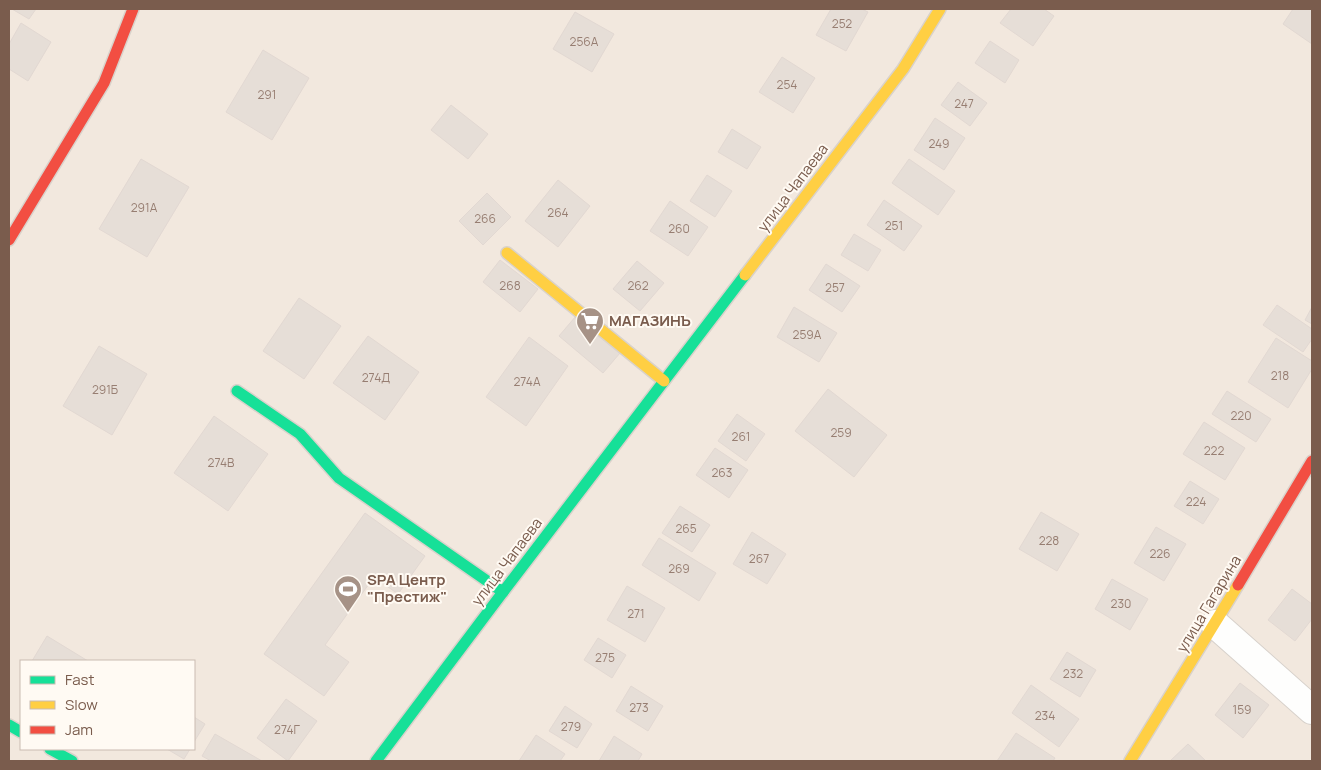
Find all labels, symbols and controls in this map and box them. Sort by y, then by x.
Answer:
house number: 252 [832,15,852,32]
house number: 256А [570,33,599,50]
house number: 254 [777,76,797,93]
house number: 291 [258,86,276,103]
house number: 247 [954,95,974,112]
house number: 249 [928,135,950,152]
street label: улица Чапаева [752,139,833,236]
house number: 291А [131,199,158,216]
house number: 264 [547,204,569,221]
house number: 266 [474,210,496,227]
house number: 251 [885,217,903,234]
house number: 260 [668,220,690,237]
house number: 268 [499,277,521,294]
house number: 262 [627,277,649,294]
house number: 257 [825,279,845,296]
supermarket icon: МАГАЗИНЪ [575,306,605,345]
place label: МАГАЗИНЪ [609,310,691,331]
house number: 259А [793,326,822,343]
house number: 218 [1271,367,1289,384]
house number: 274Д [362,369,390,386]
house number: 274А [513,373,541,390]
house number: 291Б [92,381,118,398]
house number: 220 [1230,407,1252,424]
house number: 259 [830,424,852,441]
house number: 261 [732,428,750,445]
house number: 222 [1204,442,1224,459]
house number: 274В [208,454,234,471]
house number: 263 [712,464,732,481]
house number: 224 [1186,493,1206,510]
street label: улица Чапаева [466,513,547,610]
house number: 265 [675,520,697,537]
house number: 228 [1039,532,1059,549]
house number: 226 [1149,545,1171,562]
house number: 267 [749,550,769,567]
street label: улица Гагарина [1171,551,1246,656]
house number: 269 [668,560,690,577]
place label: SPA Центр "Престиж" [367,569,447,607]
sports icon: SPA Центр "Престиж" [333,574,363,613]
house number: 230 [1111,595,1131,612]
house number: 271 [627,605,645,622]
house number: 275 [595,649,615,666]
legend [20,660,195,750]
house number: 232 [1063,665,1083,682]
text: Fast [65,669,94,690]
text: Slow [65,694,98,715]
house number: 273 [629,699,649,716]
house number: 159 [1232,701,1252,718]
house number: 234 [1035,707,1055,724]
house number: 279 [561,718,581,735]
text: Jam [65,719,93,740]
house number: 274Г [274,721,301,738]

